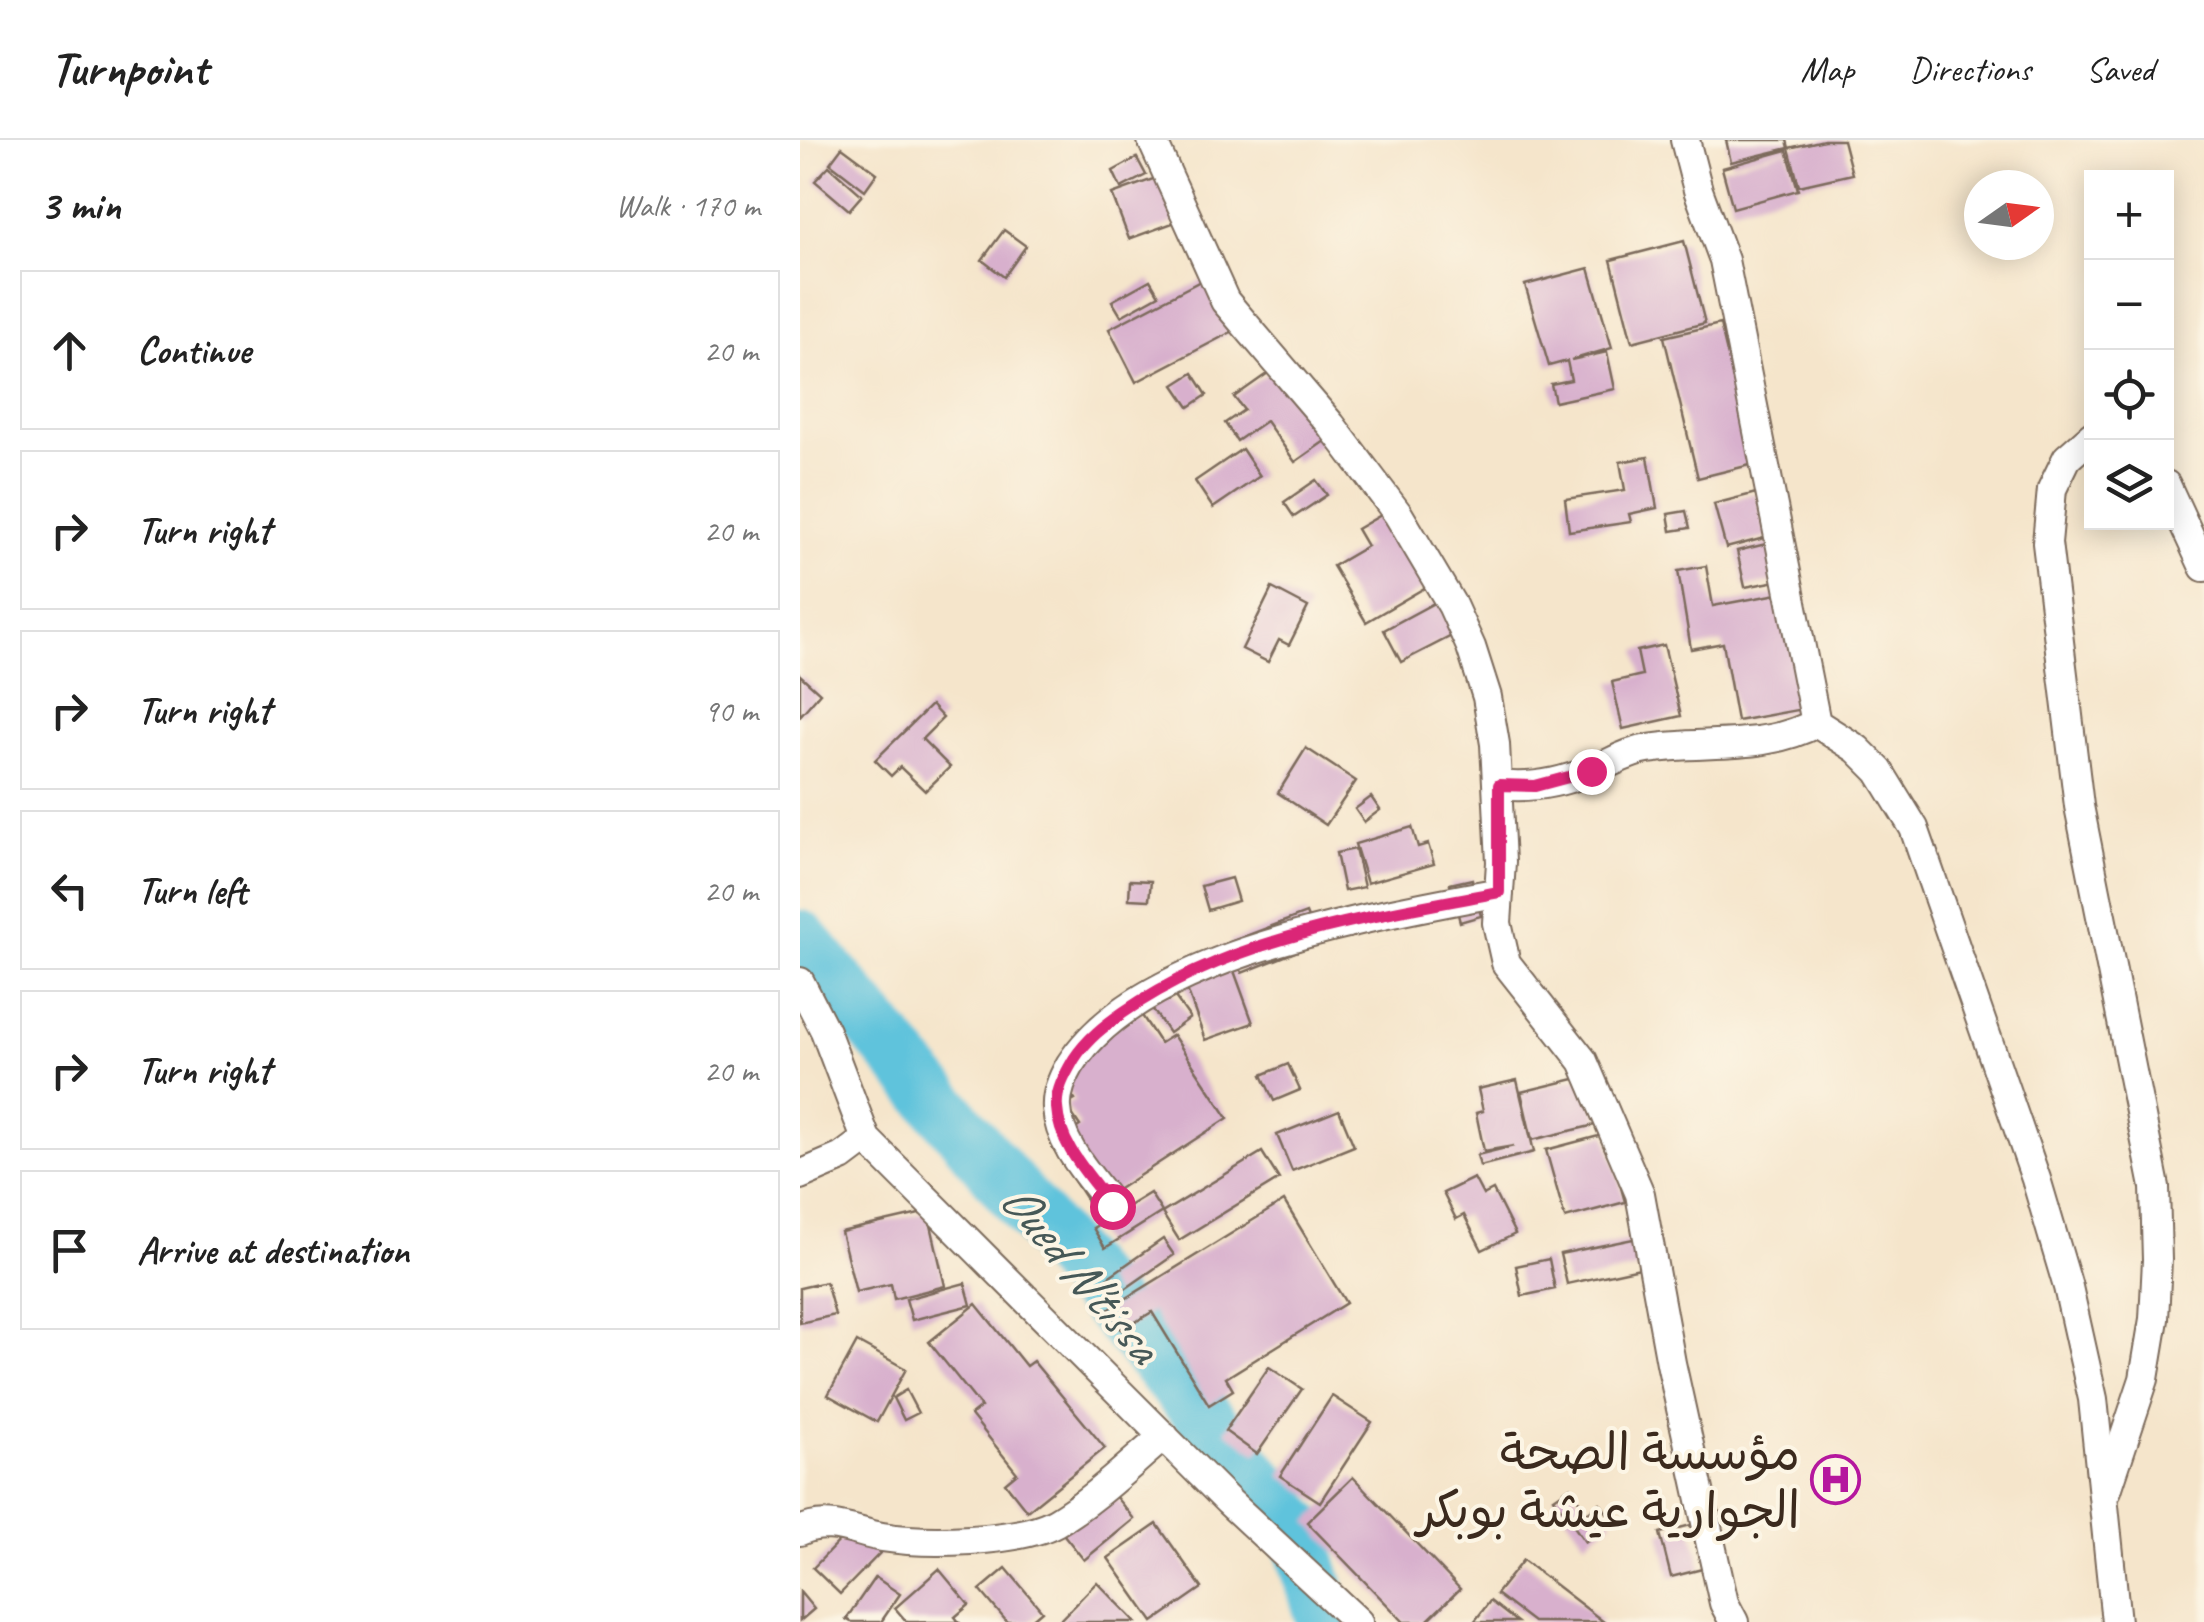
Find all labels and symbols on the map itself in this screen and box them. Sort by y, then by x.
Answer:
north arrow [1964,170,2054,260]
route end [1569,749,1615,795]
water label: Oued N'tissa [986,1168,1178,1379]
route start [1090,1184,1136,1230]
place label: مؤسسة الصحة الجوارية عيشة بوبكر [1413,1421,1800,1542]
hospital icon: مؤسسة الصحة الجوارية عيشة بوبكر [1809,1454,1861,1506]

